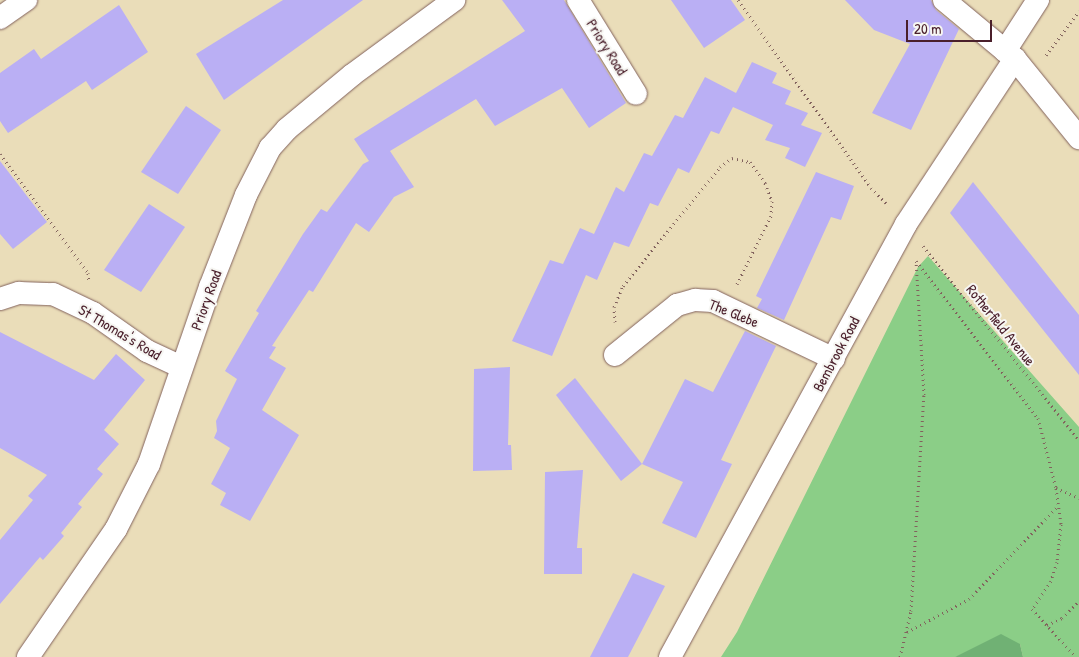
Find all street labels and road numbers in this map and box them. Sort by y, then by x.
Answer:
street label: Priory Road [583,16,631,78]
street label: Priory Road [187,268,225,332]
street label: Rotherfield Avenue [963,281,1039,369]
street label: The Glebe [706,295,762,331]
street label: St Thomas's Road [76,300,164,364]
street label: Bembrook Road [809,314,863,394]

